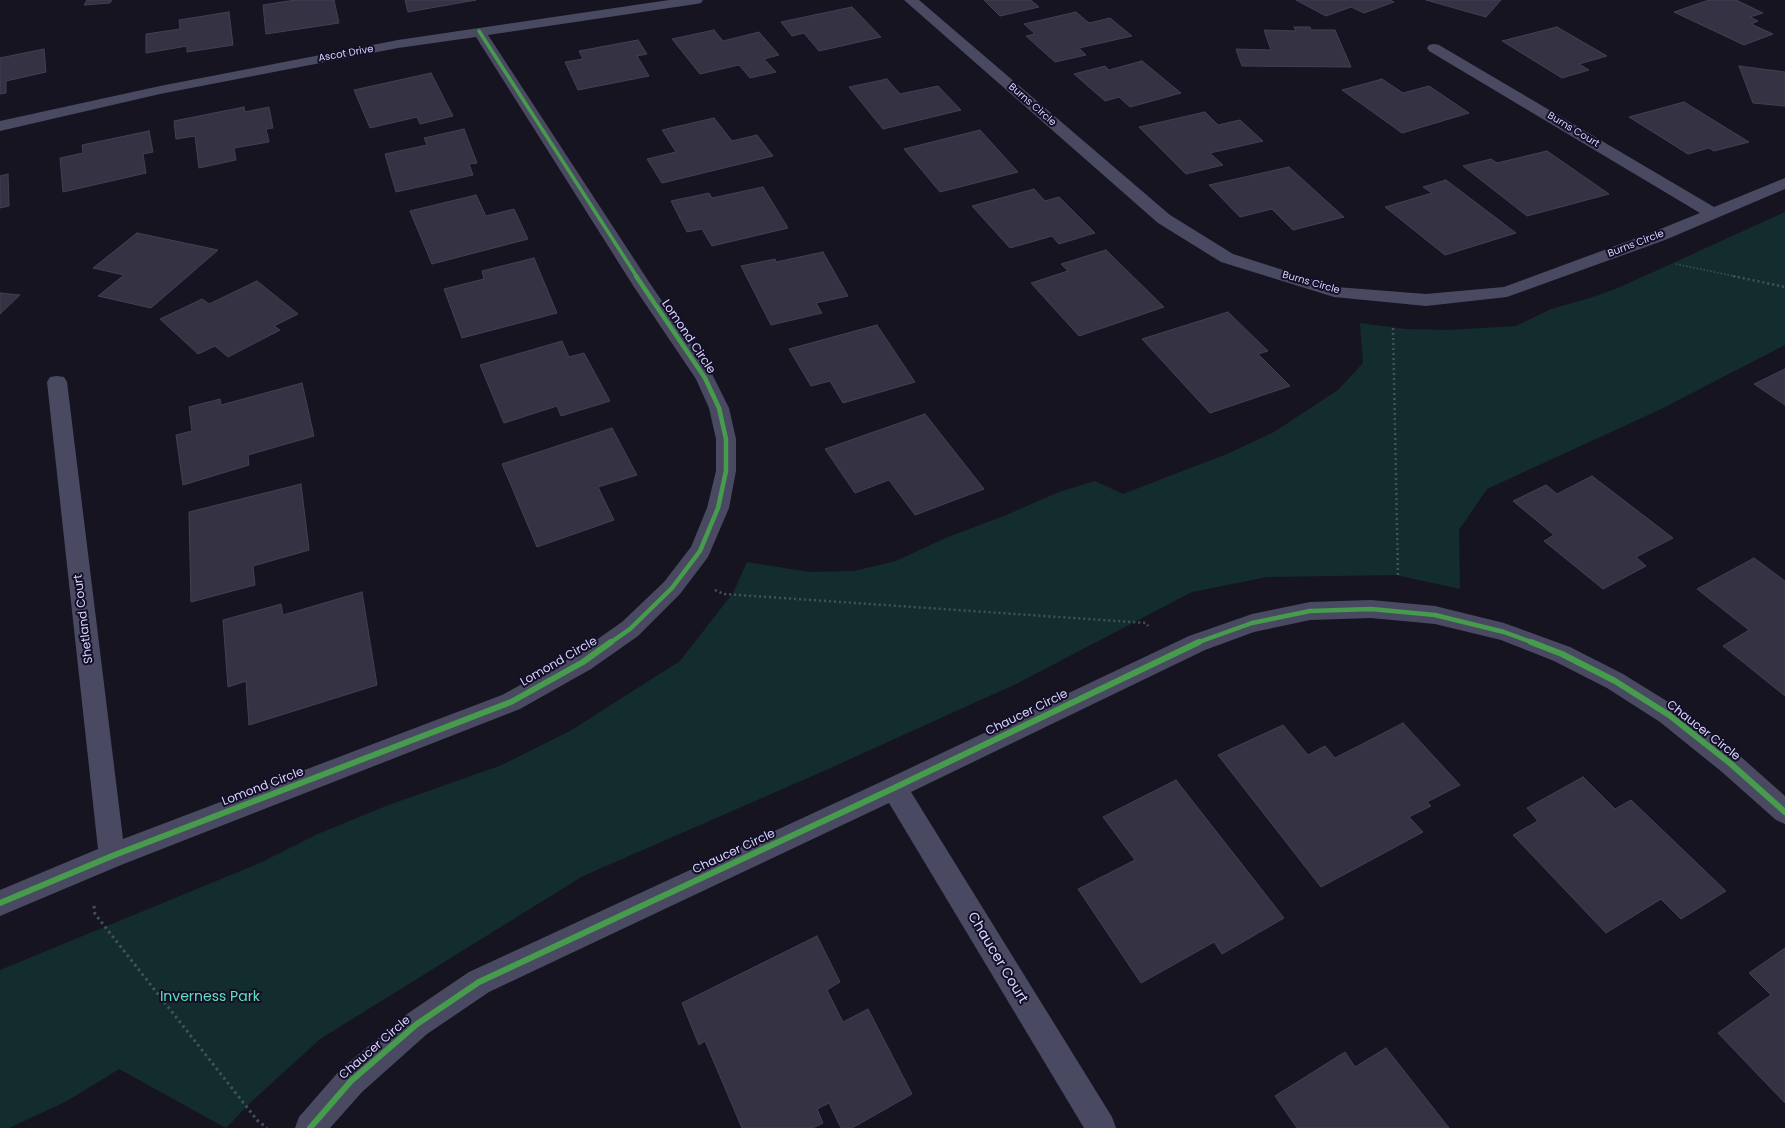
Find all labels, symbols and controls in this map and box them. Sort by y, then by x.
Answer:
street label: Ascot Drive [317,43,375,65]
street label: Burns Circle [1006,81,1058,129]
street label: Burns Court [1545,110,1601,150]
street label: Burns Circle [1606,228,1666,260]
street label: Burns Circle [1281,269,1341,297]
street label: Lomond Circle [658,297,718,377]
street label: Shetland Court [71,573,97,665]
street label: Lomond Circle [518,634,600,690]
street label: Chaucer Circle [984,687,1070,739]
street label: Chaucer Circle [1663,698,1743,764]
street label: Lomond Circle [220,765,306,809]
street label: Chaucer Circle [690,827,778,877]
street label: Chaucer Court [963,909,1031,1007]
park label: Inverness Park [160,989,260,1005]
street label: Chaucer Circle [337,1013,413,1083]

